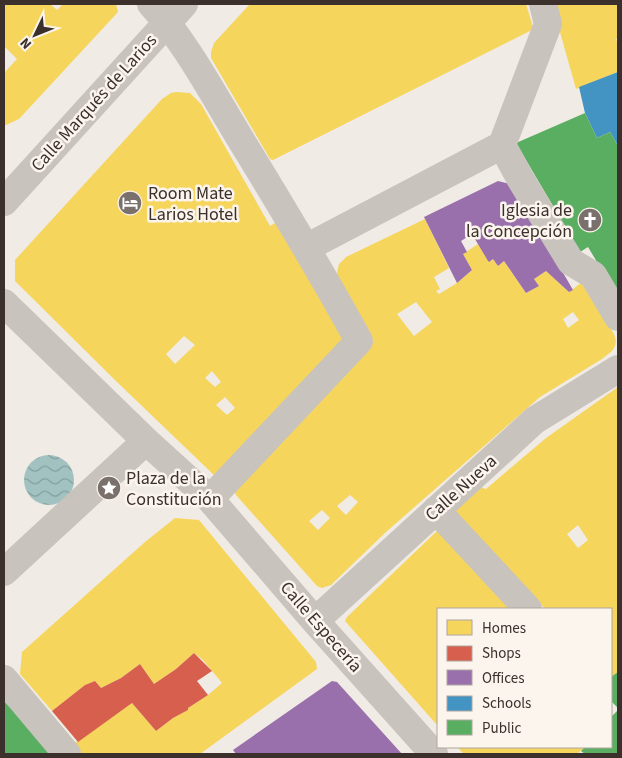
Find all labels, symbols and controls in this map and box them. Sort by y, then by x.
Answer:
north arrow [10,10,60,60]
street label: Calle Marqués de Larios [25,29,163,177]
text: N [16,33,37,53]
place label: Room Mate Larios Hotel [148,181,238,227]
hotel icon: Room Mate Larios Hotel [117,190,143,216]
place label: Iglesia de la Concepción [466,198,572,244]
church icon: Iglesia de la Concepción [577,207,603,233]
street label: Calle Nueva [420,449,502,527]
place label: Plaza de la Constitución [126,466,222,512]
place icon: Plaza de la Constitución [96,475,122,501]
street label: Calle Especería [274,576,368,678]
legend [437,608,612,748]
text: Homes [482,618,526,639]
text: Shops [482,643,521,664]
text: Offices [482,668,525,689]
text: Schools [482,693,531,714]
text: Public [482,718,521,739]

